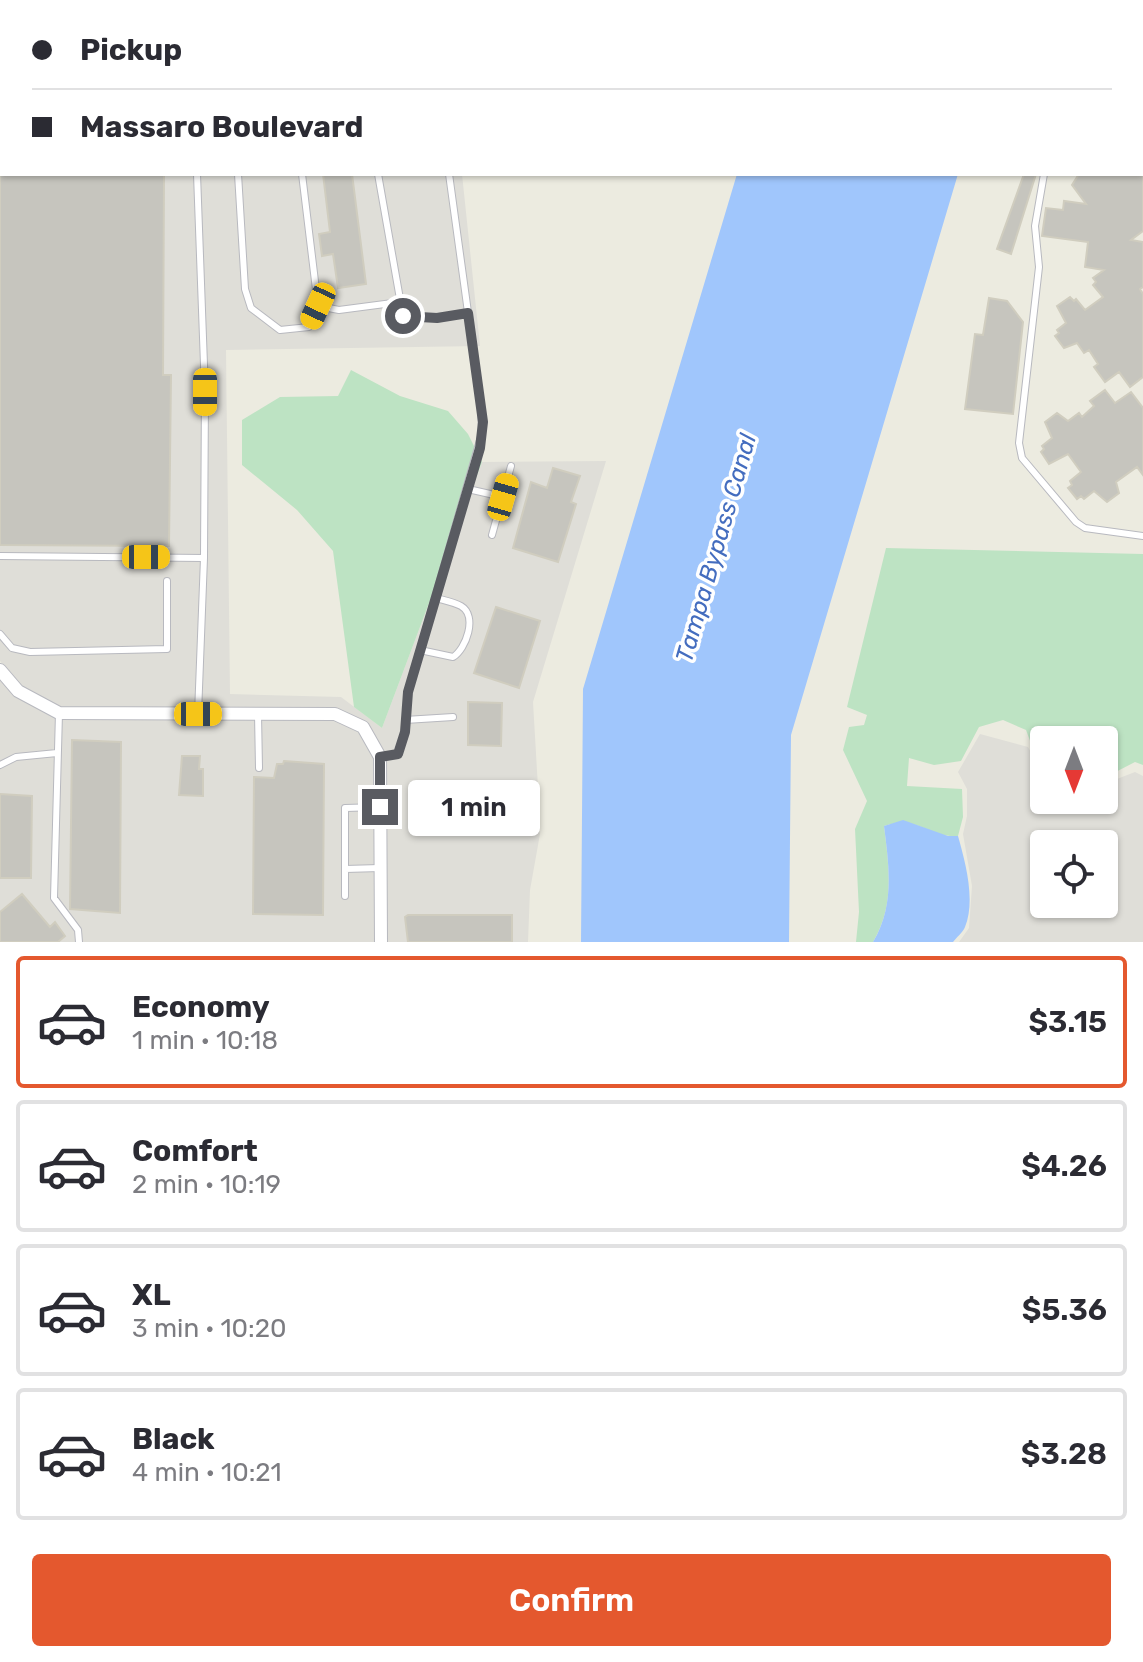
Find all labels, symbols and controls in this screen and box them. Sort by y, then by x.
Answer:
text: Pickup [80,32,182,68]
text: Massaro Boulevard [80,109,363,145]
car [297,279,339,333]
route start [385,298,421,334]
car [193,368,217,416]
water label: Tampa Bypass Canal [670,430,762,665]
car [485,471,521,523]
car [122,545,170,569]
car [174,702,222,726]
north arrow [1030,726,1118,814]
map controls [1030,726,1118,918]
callout: 1 min [408,779,540,835]
route end [362,789,398,825]
text: 1 min [441,792,507,823]
button: locate [1030,830,1118,918]
icon: car [36,986,108,1058]
text: Economy [132,989,270,1025]
text: $3.15 [1028,1004,1107,1040]
text: 1 min · 10:18 [132,1025,278,1056]
icon: car [36,1130,108,1202]
text: Comfort [132,1133,258,1169]
text: $4.26 [1021,1148,1107,1184]
text: 2 min · 10:19 [132,1169,281,1200]
icon: car [36,1274,108,1346]
text: XL [132,1277,171,1313]
text: $5.36 [1022,1292,1107,1328]
text: 3 min · 10:20 [132,1313,287,1344]
icon: car [36,1418,108,1490]
text: Black [132,1421,215,1457]
text: $3.28 [1021,1436,1107,1472]
text: 4 min · 10:21 [132,1457,282,1488]
button: Confirm [32,1554,1111,1646]

